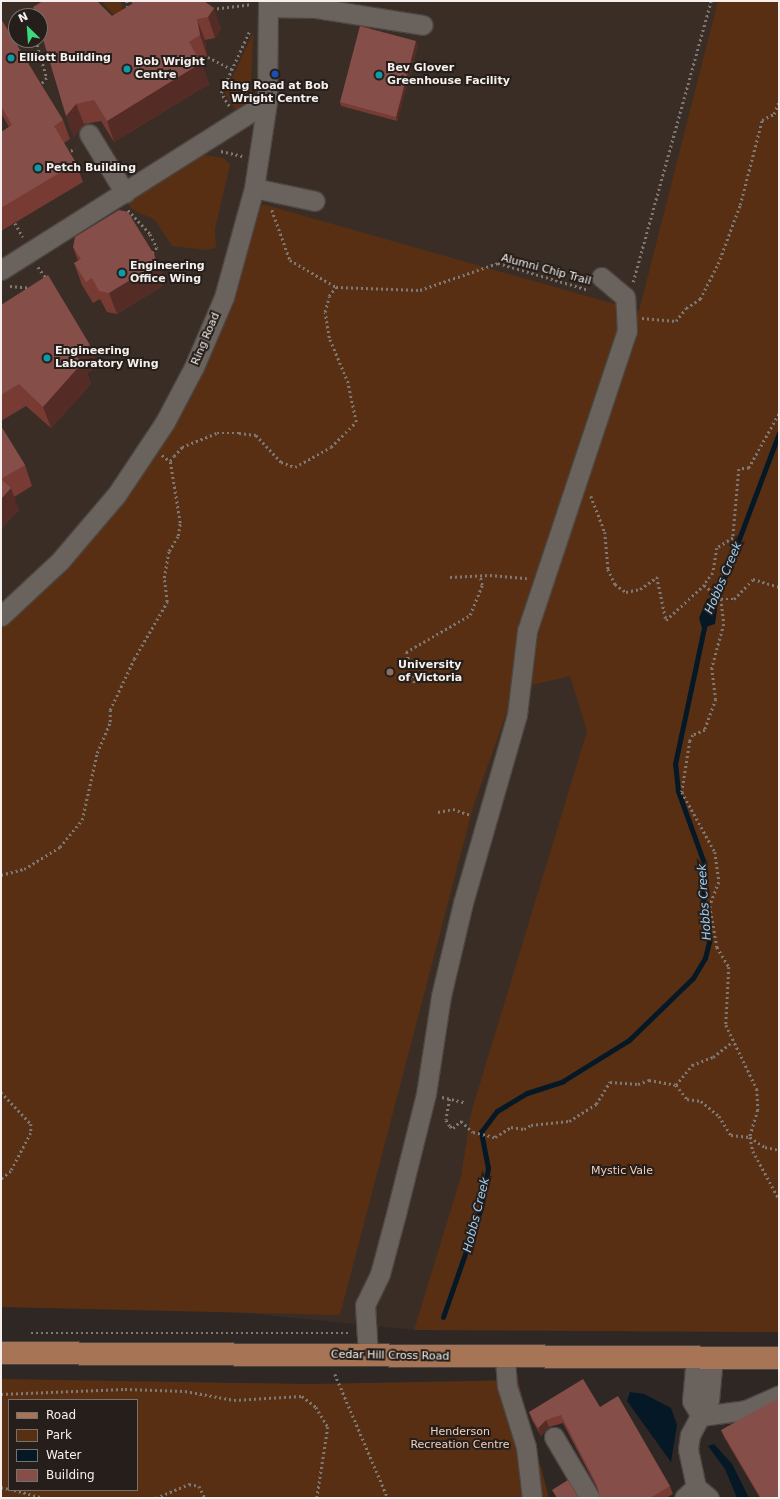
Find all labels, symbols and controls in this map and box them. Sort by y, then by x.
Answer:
north arrow [8,8,48,48]
text: N [16,10,30,25]
place label: Elliott Building [19,51,111,65]
marker: Elliott Building [6,53,16,63]
place label: Bob Wright Centre [135,56,205,82]
place label: Bev Glover Greenhouse Facility [387,62,510,88]
marker: Bob Wright Centre [122,64,132,74]
marker: Ring Road at Bob Wright Centre [270,69,280,79]
marker: Bev Glover Greenhouse Facility [374,70,384,80]
place label: Ring Road at Bob Wright Centre [221,80,329,106]
place label: Petch Building [46,161,136,175]
marker: Petch Building [33,163,43,173]
street label: Alumni Chip Trail [500,252,592,288]
place label: Engineering Office Wing [130,260,205,286]
marker: Engineering Office Wing [117,268,127,278]
street label: Ring Road [189,311,223,367]
place label: Engineering Laboratory Wing [55,345,159,371]
marker: Engineering Laboratory Wing [42,353,52,363]
water label: Hobbs Creek [702,540,746,616]
place label: University of Victoria [398,659,462,685]
marker: University of Victoria [385,667,395,677]
water label: Hobbs Creek [695,863,715,941]
park label: Mystic Vale [591,1164,653,1178]
water label: Hobbs Creek [461,1176,493,1254]
street label: Cedar Hill Cross Road [331,1348,449,1364]
legend [8,1399,138,1491]
text: Road [46,1408,76,1422]
park label: Henderson Recreation Centre [410,1426,510,1452]
text: Park [46,1428,72,1442]
text: Water [46,1448,81,1462]
text: Building [46,1468,95,1482]

